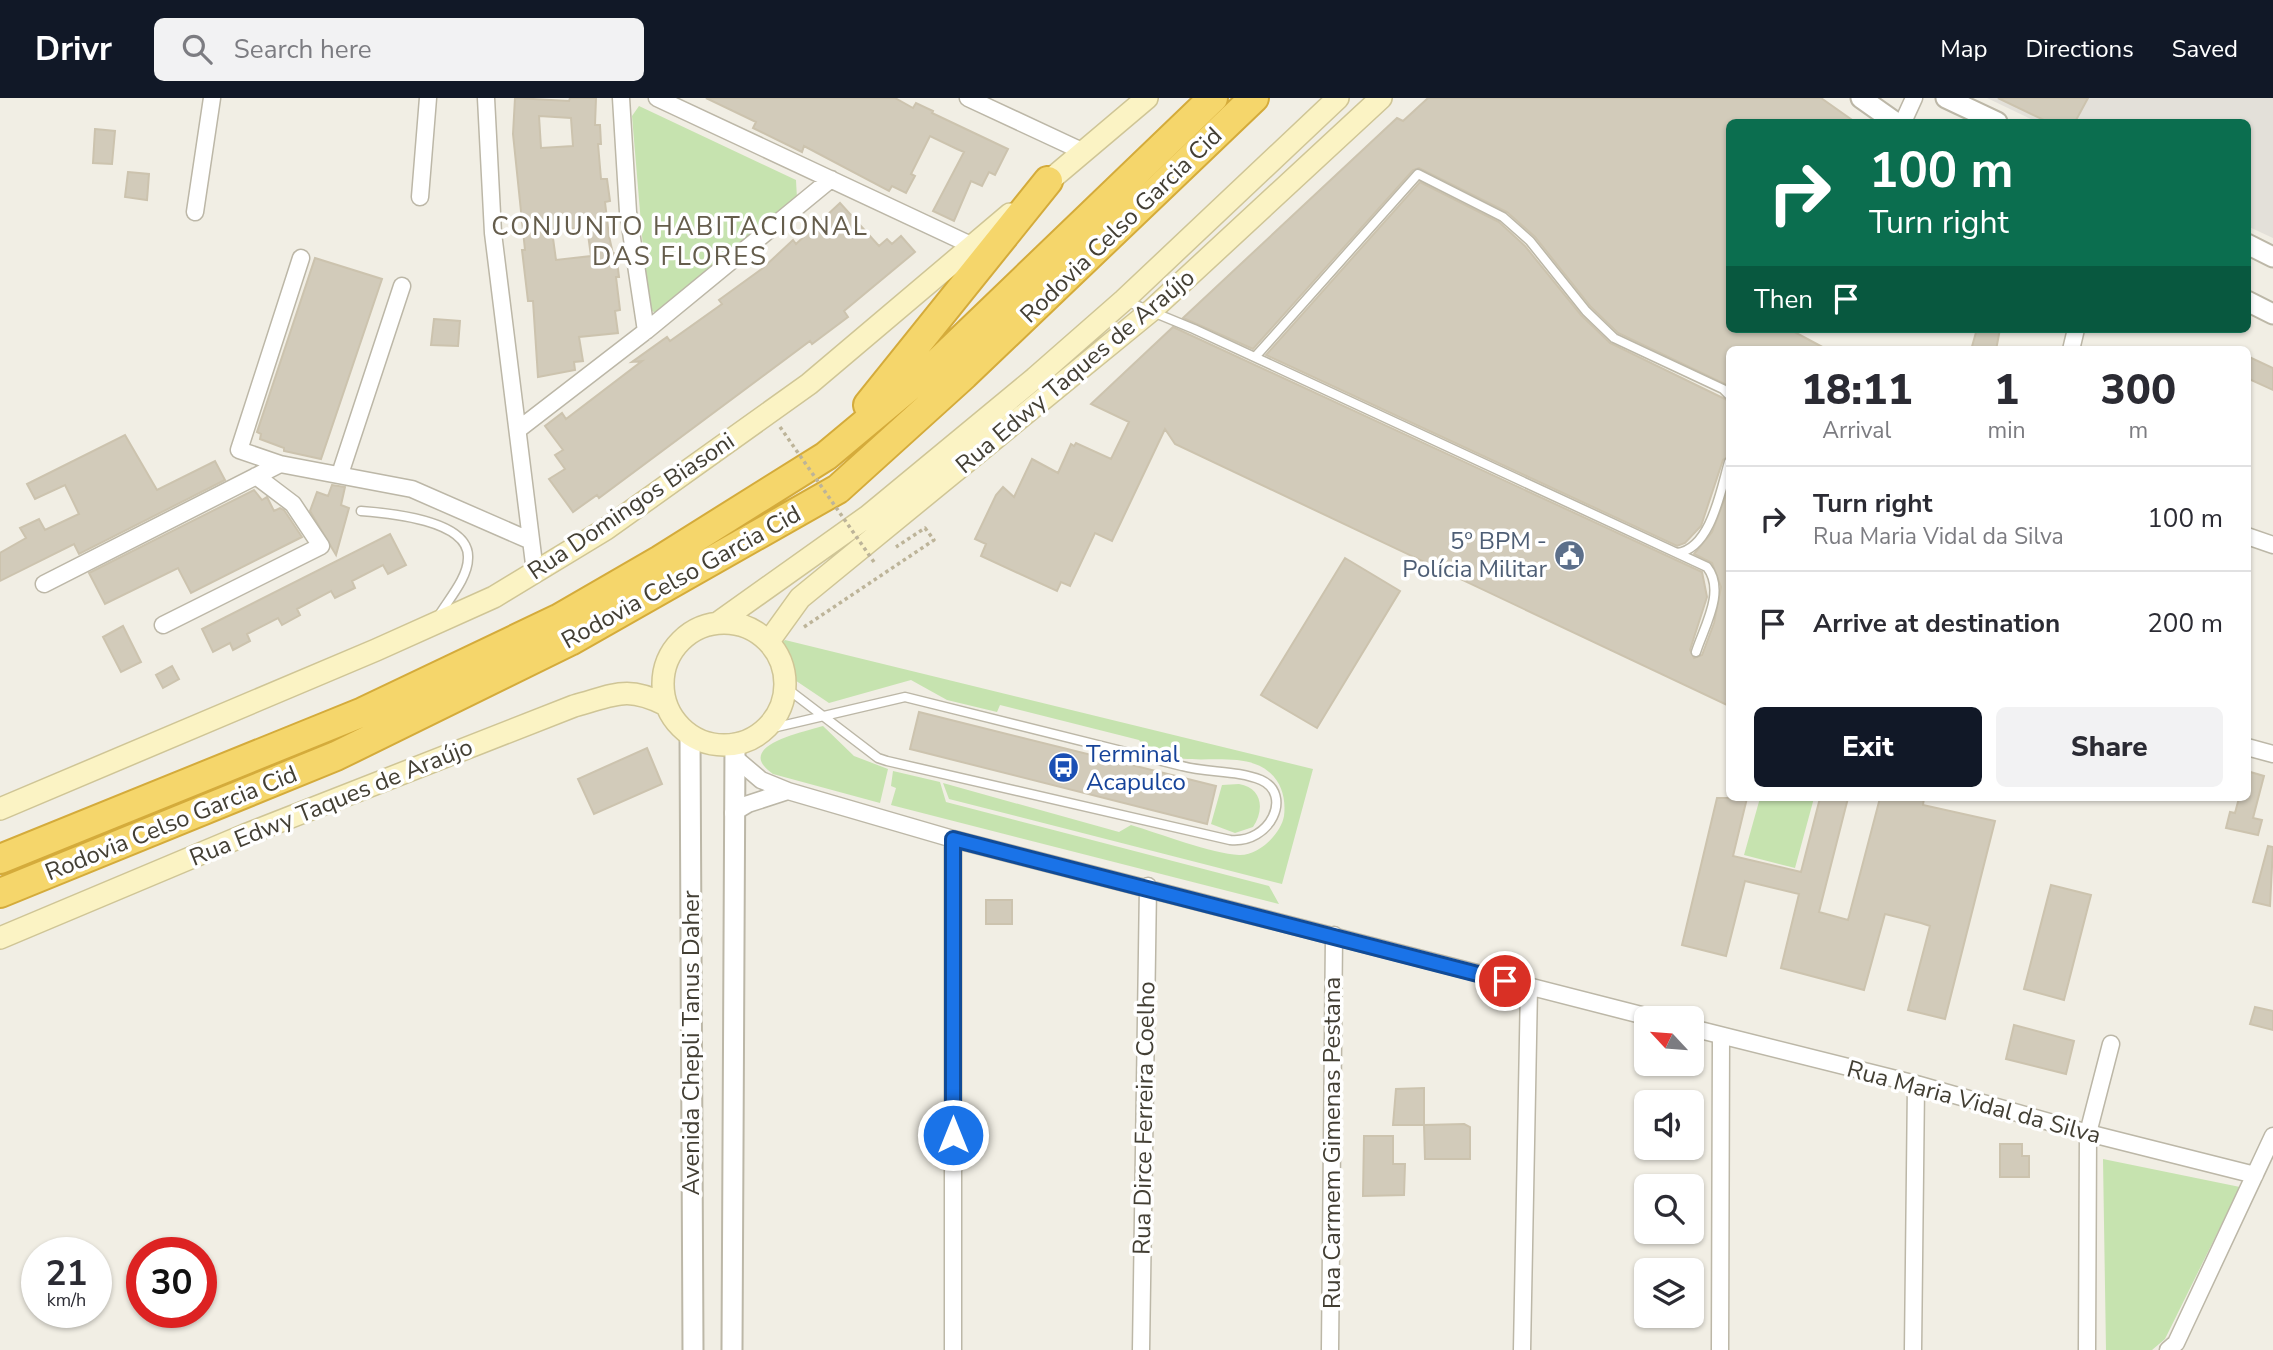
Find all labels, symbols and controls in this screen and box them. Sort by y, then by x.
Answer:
search box [154,18,644,81]
text: Drivr [35,27,112,72]
icon: search [178,30,216,68]
text: Search here [234,32,372,67]
text: Map [1940,33,1987,65]
text: Directions [2025,33,2134,65]
text: Saved [2172,33,2238,65]
street label: Rodovia Celso Garcia Cid [1013,120,1229,330]
text: 100 m [1869,137,2013,204]
icon: right [1754,147,1845,238]
text: Turn right [1869,201,2009,244]
district label: CONJUNTO HABITACIONAL DAS FLORES [491,209,869,274]
street label: Rua Edwy Taques de Araújo [949,261,1201,481]
icon: arrive [1827,280,1865,318]
text: Then [1754,282,1813,317]
text: 18:11 [1801,362,1913,419]
text: 1 [1994,362,2019,419]
text: 300 [2101,362,2176,419]
text: Arrival [1822,415,1891,446]
text: min [1988,415,2026,446]
text: m [2128,415,2148,446]
street label: Rua Domingos Biasoni [521,425,741,587]
text: Turn right [1813,486,1932,521]
street label: Rodovia Celso Garcia Cid [556,498,806,656]
icon: right [1754,500,1792,538]
text: 100 m [2147,501,2223,536]
text: Rua Maria Vidal da Silva [1813,521,2064,552]
place label: 5º BPM - Polícia Militar [1402,525,1547,585]
public building icon: 5º BPM - Polícia Militar [1553,538,1587,572]
icon: arrive [1754,605,1792,643]
text: Arrive at destination [1813,606,2060,641]
text: 200 m [2147,606,2223,641]
button: Exit [1754,707,1982,787]
button: Share [1996,707,2223,787]
street label: Rua Edwy Taques de Araújo [185,730,477,874]
place label: Terminal Acapulco [1086,738,1186,798]
bus stop icon: Terminal Acapulco [1046,751,1080,785]
street label: Rodovia Celso Garcia Cid [40,758,302,888]
street label: Avenida Chepli Tanus Daher [675,890,707,1195]
pin [1475,951,1535,1011]
icon: arrive [1486,962,1524,1000]
street label: Rua Carmem Gimenas Pestana [1316,977,1348,1309]
street label: Rua Dirce Ferreira Coelho [1126,981,1162,1255]
north arrow [1634,1006,1704,1076]
map controls [1634,1006,1704,1328]
street label: Rua Maria Vidal da Silva [1843,1053,2105,1151]
button: sound [1634,1090,1704,1160]
position arrow [916,1098,990,1172]
button: search [1634,1174,1704,1244]
speed limit sign: 30 [126,1237,217,1328]
text: 21 [45,1250,88,1297]
button: layers [1634,1258,1704,1328]
text: km/h [47,1288,86,1312]

